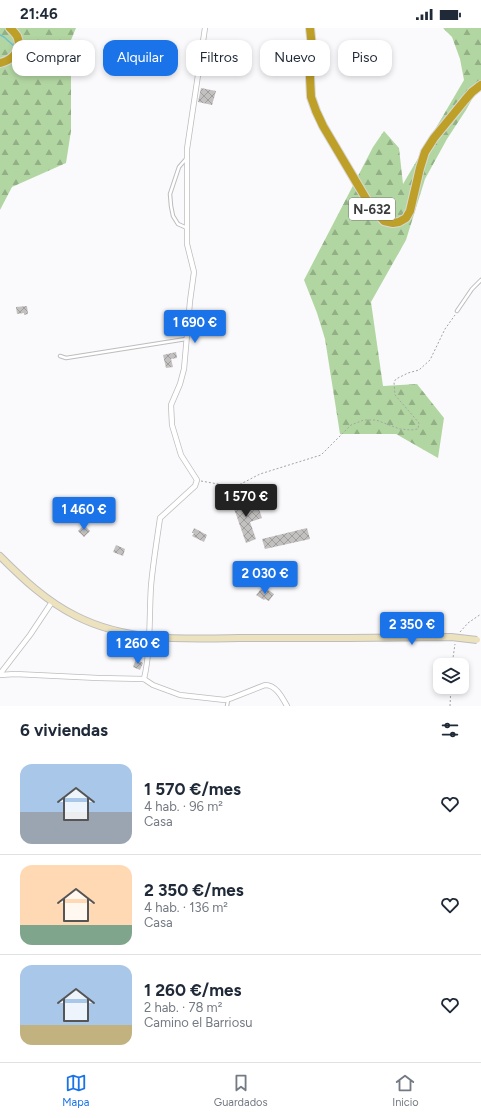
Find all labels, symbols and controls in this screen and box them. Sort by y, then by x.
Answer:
text: 21:46 [20,5,58,23]
chip: Comprar [12,40,95,76]
chip: Alquilar [103,40,178,76]
chip: Filtros [186,40,252,76]
chip: Nuevo [260,40,330,76]
chip: Piso [338,40,392,76]
road number: N-632 [349,198,395,220]
pin: 1 690 € [158,310,232,344]
text: 1 690 € [173,315,217,330]
pin: 1 570 € [209,484,283,518]
text: 1 570 € [224,489,268,504]
pin: 1 460 € [47,497,121,531]
text: 1 460 € [62,502,106,517]
pin: 2 030 € [228,561,302,595]
text: 2 030 € [242,566,288,581]
pin: 2 350 € [375,612,449,646]
text: 2 350 € [389,617,435,632]
pin: 1 260 € [101,631,175,665]
text: 1 260 € [116,636,160,651]
map controls [433,658,469,694]
button: layers [433,658,469,694]
icon: filters [439,719,461,741]
text: 6 viviendas [20,720,108,740]
text: 1 570 €/mes [144,779,241,799]
icon: home [52,780,100,828]
icon: heart [439,793,461,815]
text: 4 hab. · 96 m² [144,799,223,814]
text: Casa [144,814,173,829]
text: 2 350 €/mes [144,880,244,900]
icon: home [52,881,100,929]
icon: heart [439,894,461,916]
text: 4 hab. · 136 m² [144,900,228,915]
text: Casa [144,915,173,930]
text: 1 260 €/mes [144,980,241,1000]
icon: home [52,981,100,1029]
icon: heart [439,994,461,1016]
text: 2 hab. · 78 m² [144,1000,222,1015]
text: Camino el Barriosu [144,1015,253,1030]
tab: Mapa [62,1072,89,1109]
tab: Guardados [214,1072,268,1109]
tab: Inicio [392,1072,419,1109]

